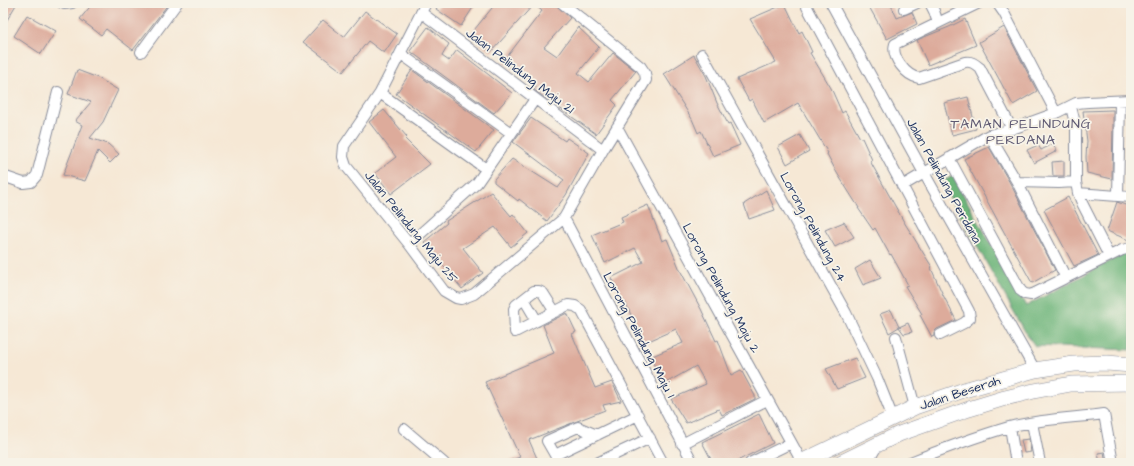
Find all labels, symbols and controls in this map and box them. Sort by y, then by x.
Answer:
street label: Jalan Pelindung Maju 21 [461,24,578,119]
district label: TAMAN PELINDUNG PERDANA [951,114,1091,150]
street label: Jalan Pelindung Perdana [901,115,986,248]
street label: Jalan Pelindung Maju 25 [359,167,462,287]
street label: Lorong Pelindung 24 [774,169,851,286]
street label: Lorong Pelindung Maju 2 [677,220,764,357]
street label: Lorong Pelindung Maju 1 [597,269,680,402]
street label: Jalan Beserah [917,371,1003,415]

